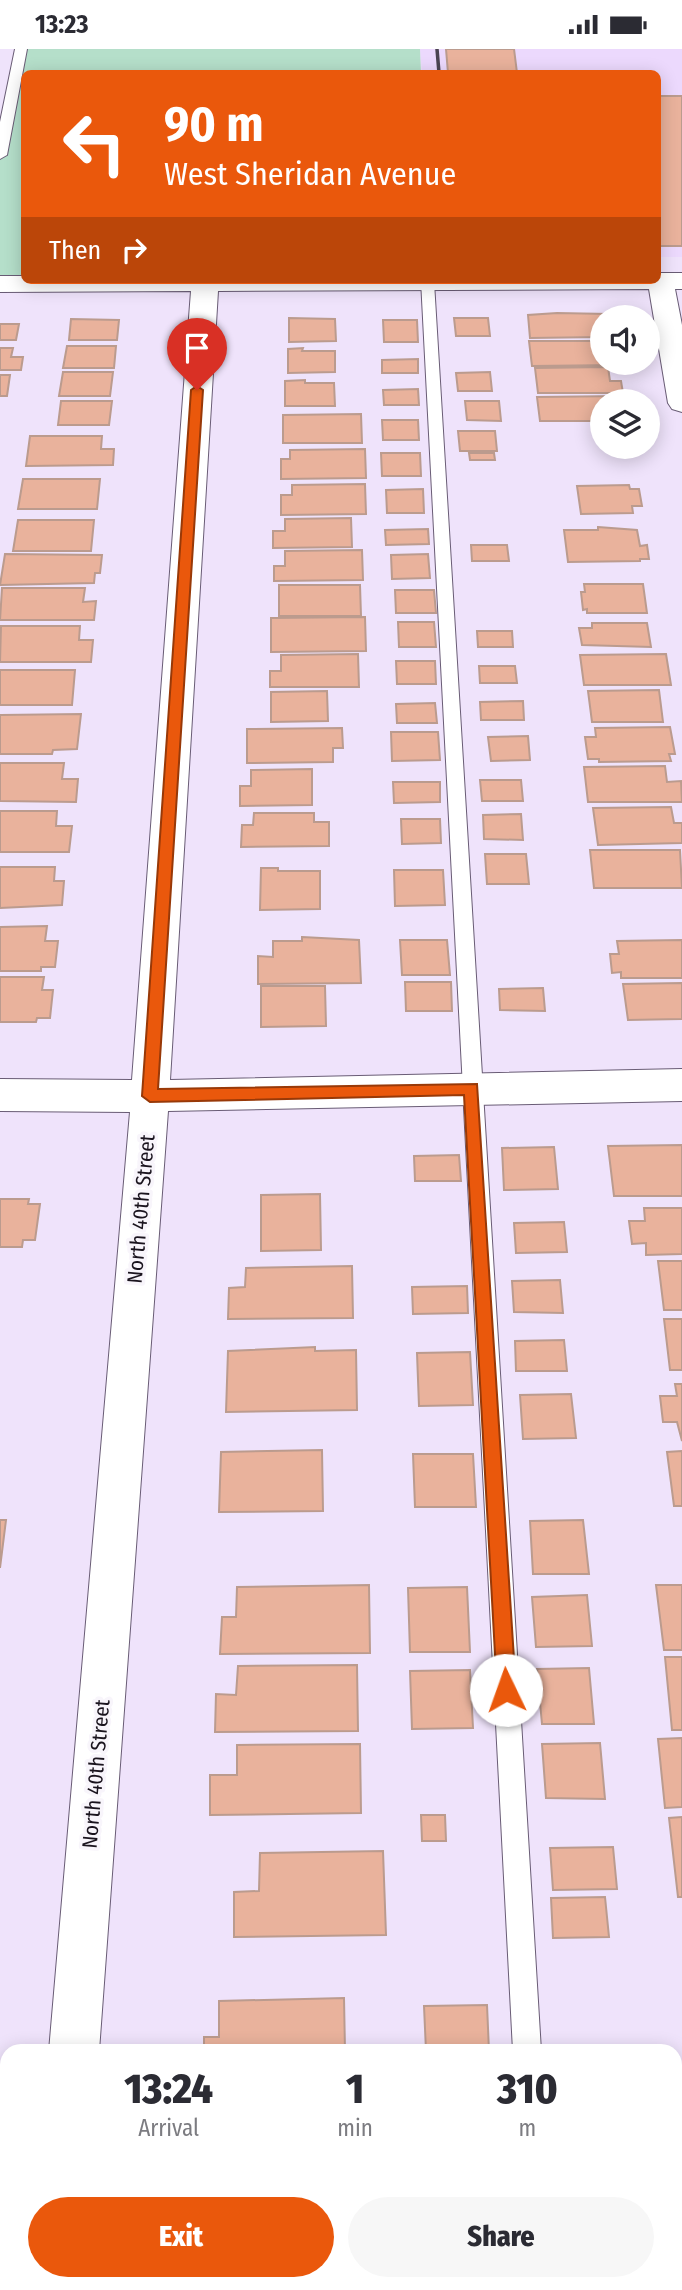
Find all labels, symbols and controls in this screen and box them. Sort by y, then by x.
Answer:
text: 13:23 [35,9,89,40]
text: 90 m [164,95,264,154]
icon: left [49,98,140,189]
text: West Sheridan Avenue [164,155,456,193]
icon: right [115,231,153,269]
text: Then [49,235,101,266]
map controls [590,305,660,459]
button: sound [590,305,660,375]
pin [167,318,227,390]
icon: arrive [178,329,216,367]
button: layers [590,389,660,459]
street label: North 40th Street [122,1133,160,1285]
position arrow [469,1653,543,1727]
street label: North 40th Street [77,1698,115,1850]
text: 13:24 [124,2064,213,2114]
text: 1 [346,2064,364,2114]
text: 310 [497,2064,558,2114]
text: Arrival [138,2114,199,2142]
text: min [337,2114,373,2142]
text: m [519,2114,536,2142]
button: Exit [28,2197,334,2277]
button: Share [348,2197,654,2277]

